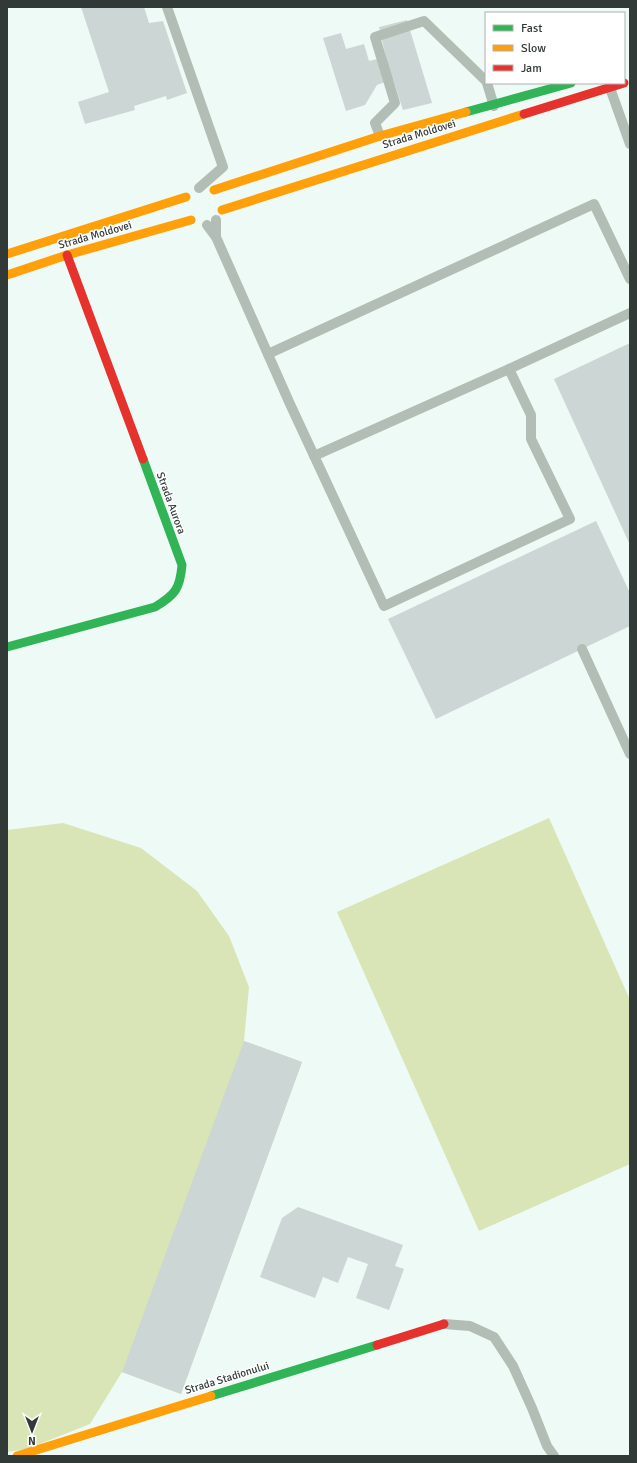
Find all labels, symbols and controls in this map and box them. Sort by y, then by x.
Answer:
legend [485,12,625,84]
text: Fast [521,21,542,36]
text: Slow [521,41,546,56]
text: Jam [521,61,542,76]
street label: Strada Moldovei [381,117,457,151]
street label: Strada Moldovei [57,218,133,252]
street label: Strada Aurora [154,470,188,536]
street label: Strada Stadionului [183,1359,271,1397]
north arrow [12,1411,52,1451]
text: N [28,1434,36,1447]

